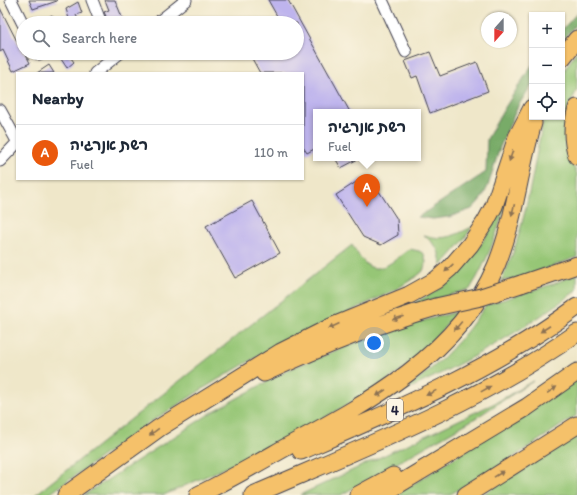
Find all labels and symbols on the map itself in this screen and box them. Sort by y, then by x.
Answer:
north arrow [481,12,517,48]
one-way arrow [508,150,514,162]
pin: A [354,174,380,207]
one-way arrow [510,204,516,216]
one-way arrow [444,264,454,273]
one-way arrow [392,315,404,321]
one-way arrow [453,320,462,331]
one-way arrow [327,324,339,330]
one-way arrow [539,326,551,333]
your location [364,333,384,353]
one-way arrow [481,386,492,392]
one-way arrow [547,386,557,394]
one-way arrow [375,389,387,396]
one-way arrow [426,390,437,396]
road number: 4 [387,399,403,421]
one-way arrow [149,428,159,436]
one-way arrow [494,471,505,478]

